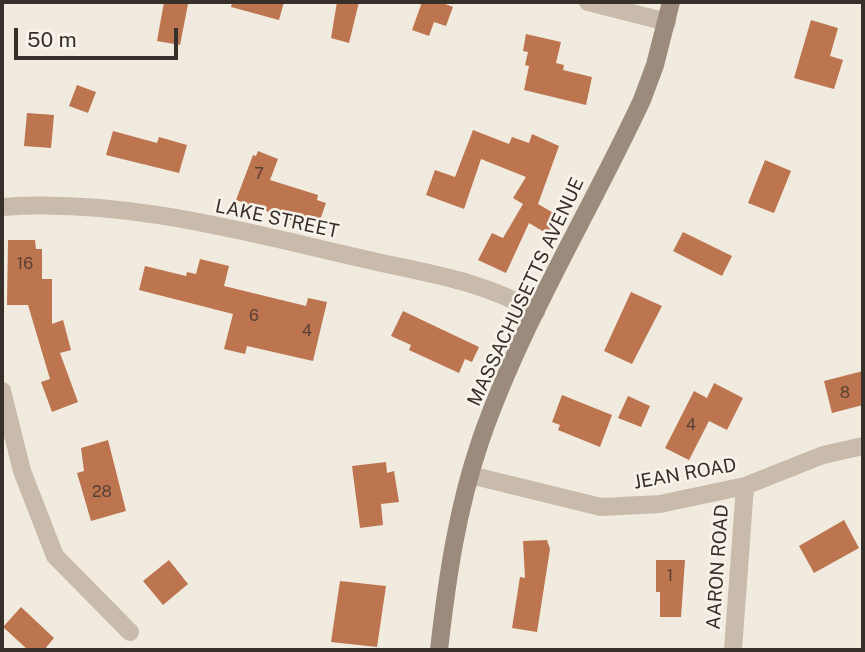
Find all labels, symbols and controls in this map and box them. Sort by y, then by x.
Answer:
scale bar [18,14,182,58]
text: 50 m [27,27,77,52]
house number: 7 [254,164,264,184]
street label: MASSACHUSETTS AVENUE [463,174,589,410]
street label: LAKE STREET [213,195,341,243]
house number: 16 [17,254,33,274]
house number: 6 [249,306,259,326]
house number: 4 [302,321,312,341]
house number: 8 [840,383,850,403]
house number: 4 [686,415,696,435]
street label: JEAN ROAD [632,454,738,494]
house number: 28 [92,482,112,502]
street label: AARON ROAD [702,504,734,630]
house number: 1 [667,566,673,586]

